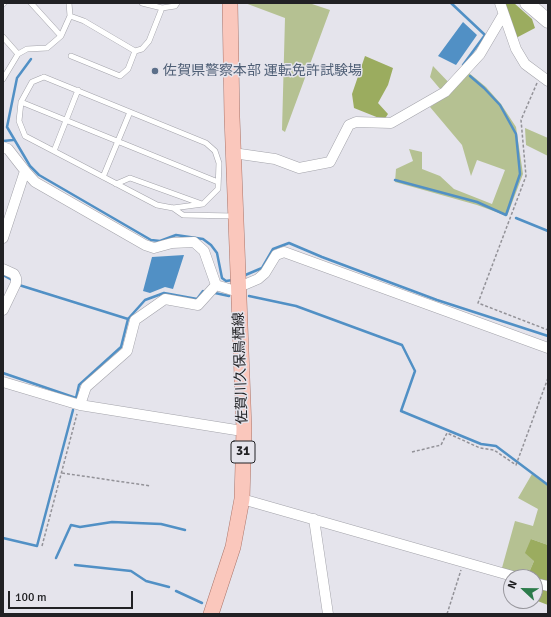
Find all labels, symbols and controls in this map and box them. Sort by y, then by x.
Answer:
place label: 佐賀県警察本部 運転免許試験場 [163,63,362,79]
marker: 佐賀県警察本部 運転免許試験場 [150,66,160,76]
street label: 佐賀川久保鳥栖線 [231,312,251,424]
road number: 31 [231,441,255,463]
north arrow [503,569,543,609]
text: N [505,579,520,591]
scale bar [10,583,135,609]
text: 100 m [15,590,47,605]

